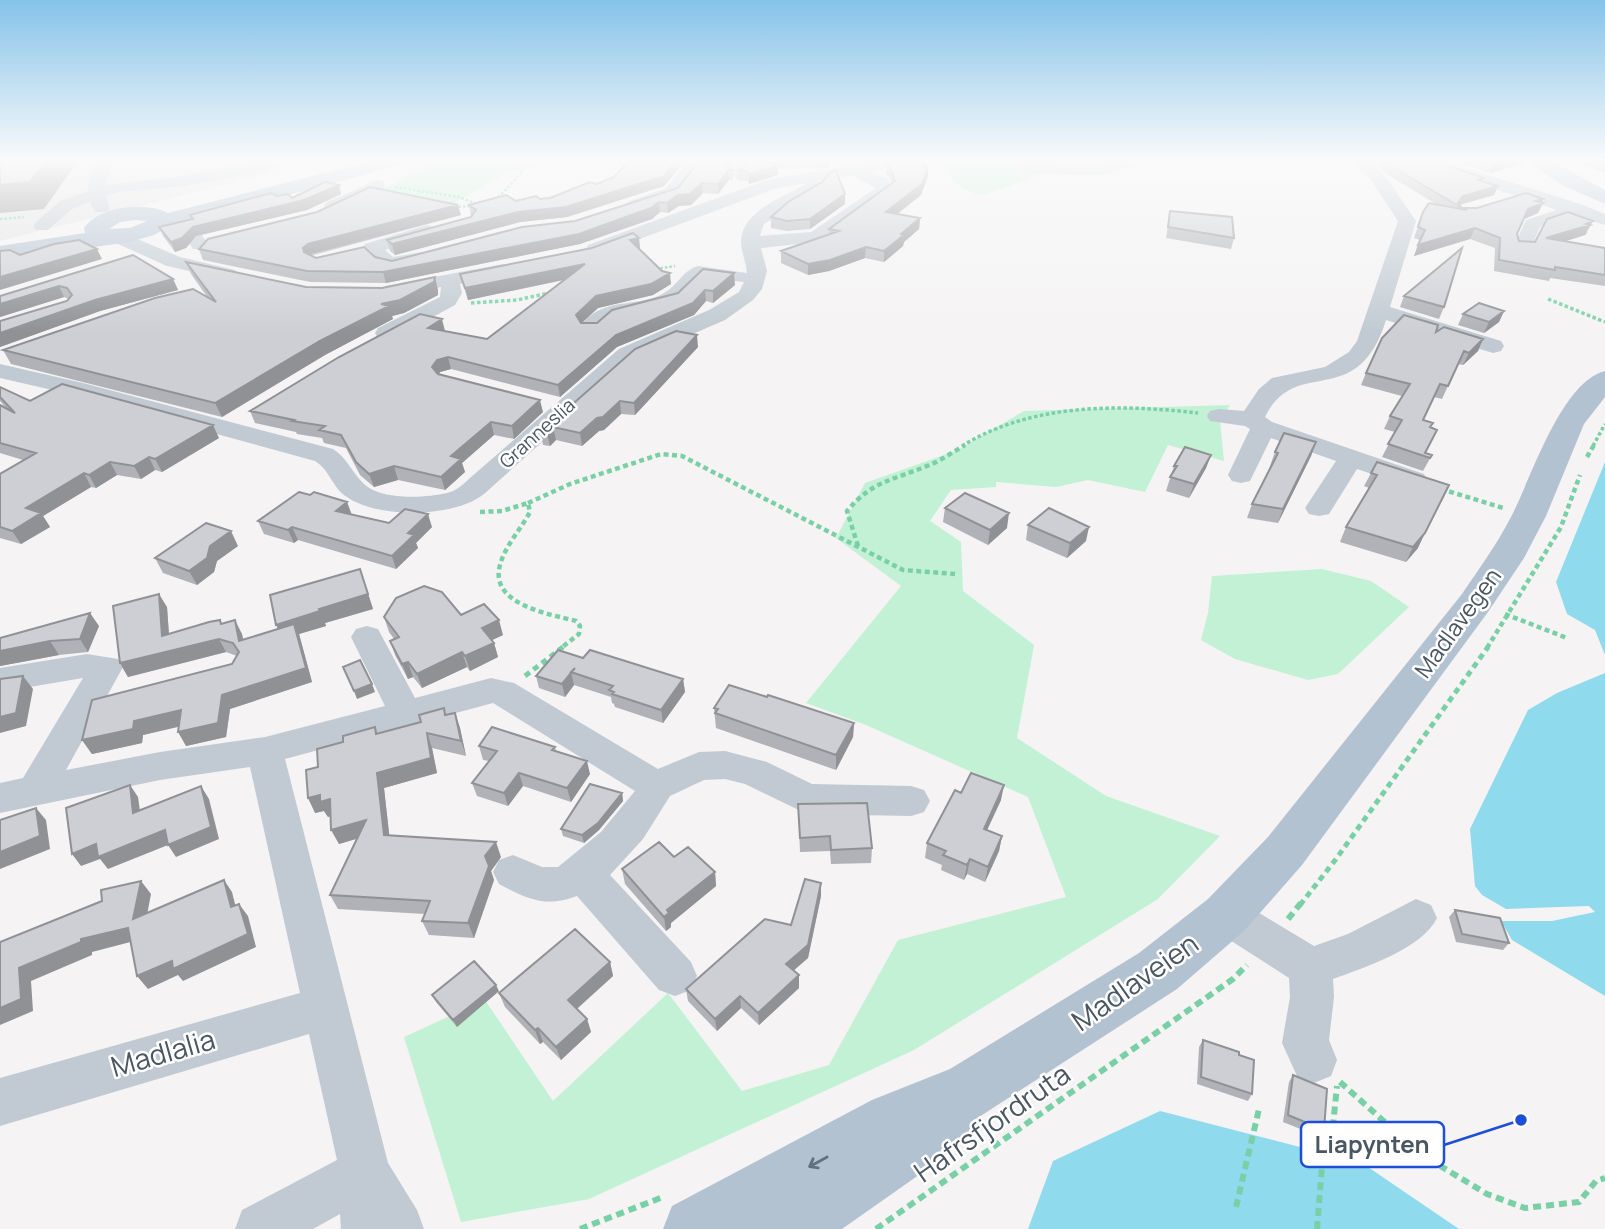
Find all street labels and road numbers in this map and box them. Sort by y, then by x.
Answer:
street label: Granneslia [494,392,580,474]
street label: Madlavegen [1406,561,1508,684]
street label: Madlaveien [1064,924,1205,1039]
street label: Madlalia [106,1019,219,1085]
street label: Hafrsfjordruta [906,1054,1077,1190]

